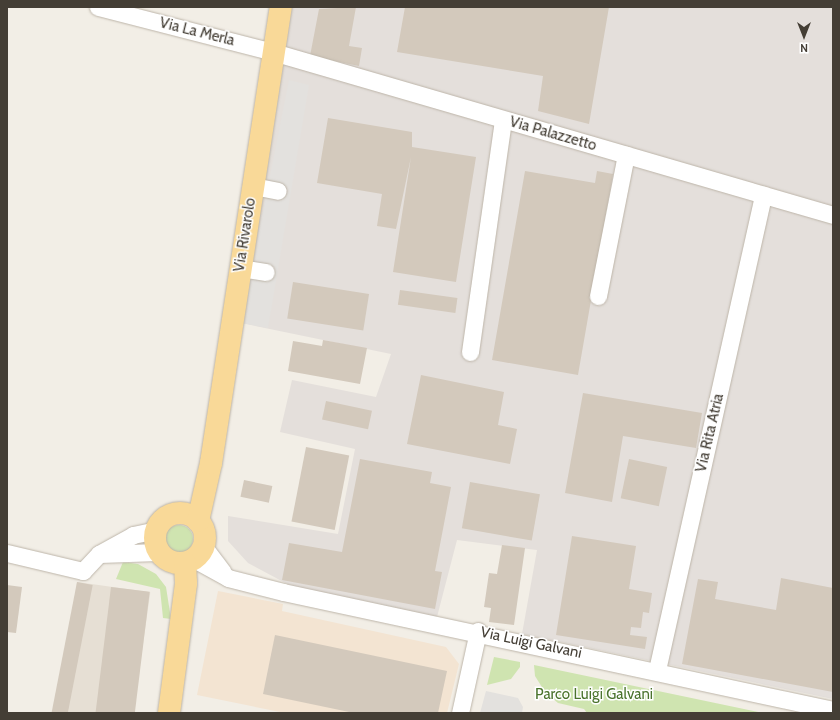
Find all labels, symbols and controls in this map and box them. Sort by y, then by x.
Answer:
street label: Via La Merla [158,14,236,50]
north arrow [784,16,824,56]
text: N [800,41,808,55]
street label: Via Palazzetto [507,113,599,155]
street label: Via Rivarolo [230,197,260,273]
street label: Via Rita Atria [692,392,728,474]
street label: Via Luigi Galvani [479,623,583,663]
park label: Parco Luigi Galvani [535,686,653,704]

